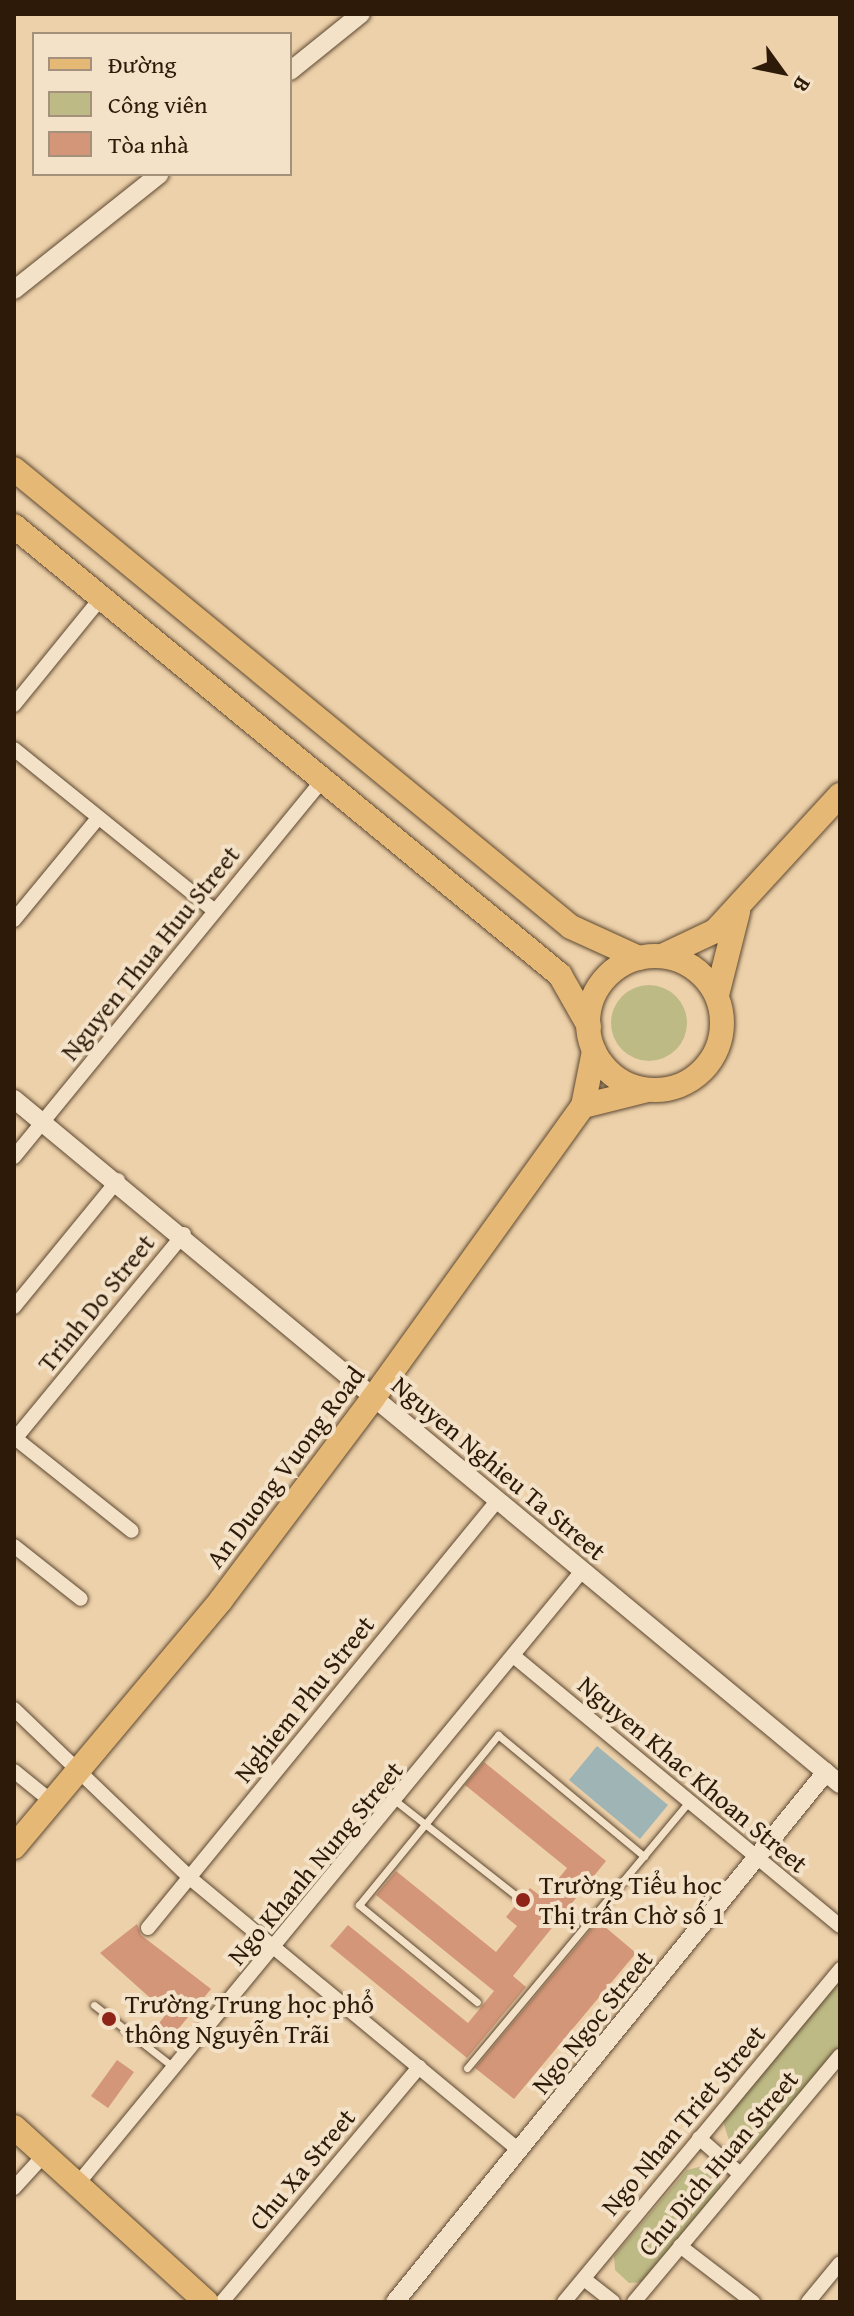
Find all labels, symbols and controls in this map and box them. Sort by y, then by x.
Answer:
legend [32,32,292,176]
north arrow [742,32,822,112]
text: Đường [108,47,177,82]
text: B [785,71,819,99]
text: Công viên [108,87,207,122]
text: Tòa nhà [108,127,189,162]
street label: Nguyen Thua Huu Street [54,839,246,1067]
street label: Trinh Do Street [31,1228,161,1378]
street label: An Duong Vuong Road [199,1360,371,1574]
street label: Nguyen Nghieu Ta Street [386,1369,612,1567]
street label: Nghiem Phu Street [227,1609,381,1789]
street label: Nguyen Khac Khoan Street [572,1669,814,1879]
street label: Ngo Khanh Nung Street [221,1755,409,1971]
place label: Trường Tiểu học Thị trấn Chờ số 1 [539,1869,724,1930]
marker: Trường Tiểu học Thị trấn Chờ số 1 [514,1891,532,1909]
street label: Ngo Ngoc Street [525,1944,659,2100]
place label: Trường Trung học phổ thông Nguyễn Trãi [125,1988,374,2050]
marker: Trường Trung học phổ thông Nguyễn Trãi [100,2010,118,2028]
street label: Ngo Nhan Triet Street [594,2019,772,2221]
street label: Chu Dich Huan Street [631,2064,805,2262]
street label: Chu Xa Street [242,2102,362,2236]

